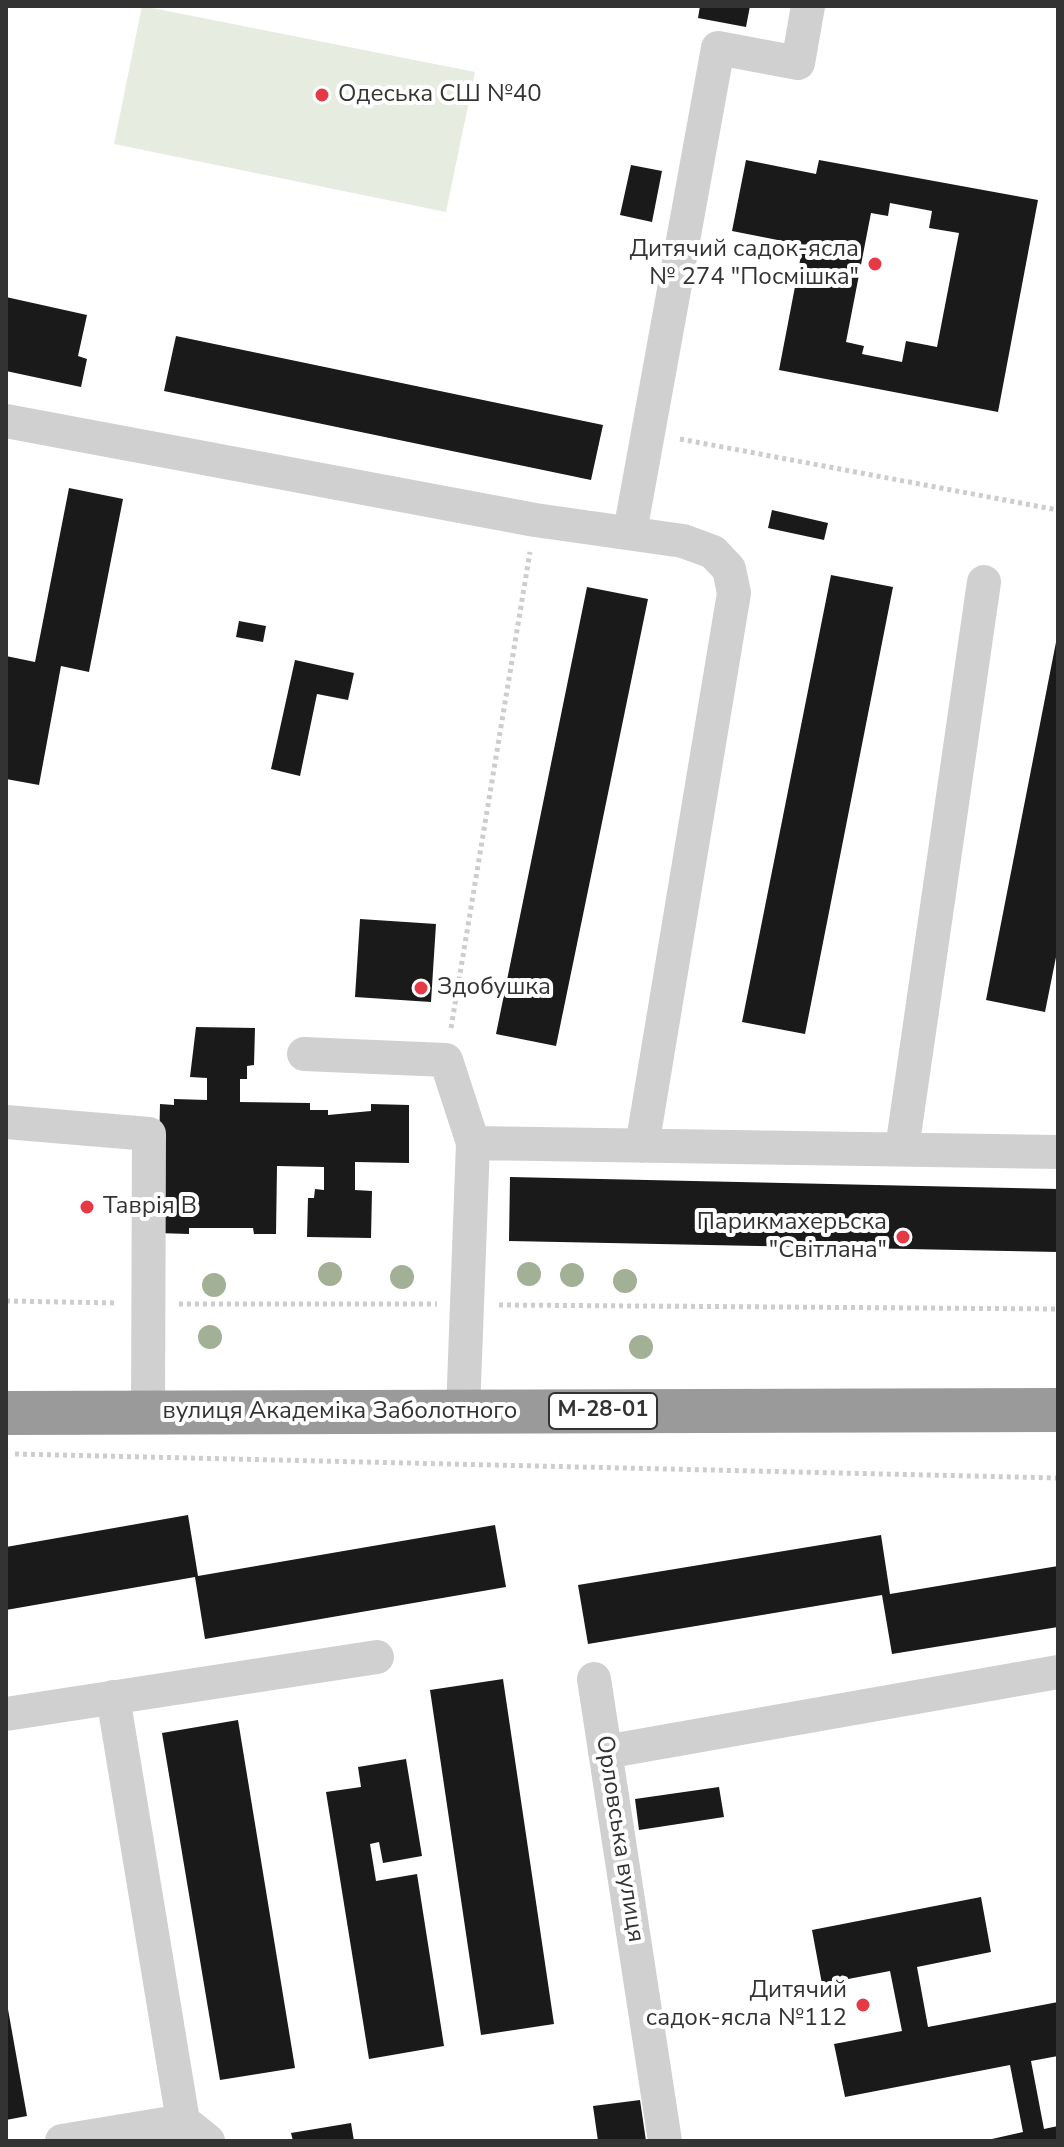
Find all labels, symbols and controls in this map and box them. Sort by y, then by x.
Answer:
place label: Одеська СШ №40 [338,81,542,109]
marker: Одеська СШ №40 [313,86,331,104]
place label: Дитячий садок-ясла № 274 "Посмішка" [629,236,859,292]
marker: Дитячий садок-ясла № 274 "Посмішка" [866,255,884,273]
place label: Здобушка [437,974,551,1002]
marker: Здобушка [412,979,430,997]
place label: Таврія В [103,1193,197,1221]
marker: Таврія В [78,1198,96,1216]
place label: Парикмахерьска "Світлана" [697,1209,887,1265]
marker: Парикмахерьска "Світлана" [894,1228,912,1246]
road number: М-28-01 [549,1393,657,1429]
street label: вулиця Академіка Заболотного [163,1398,517,1426]
street label: Орловська вулиця [588,1734,650,1944]
place label: Дитячий садок-ясла №112 [646,1977,847,2033]
marker: Дитячий садок-ясла №112 [854,1996,872,2014]

